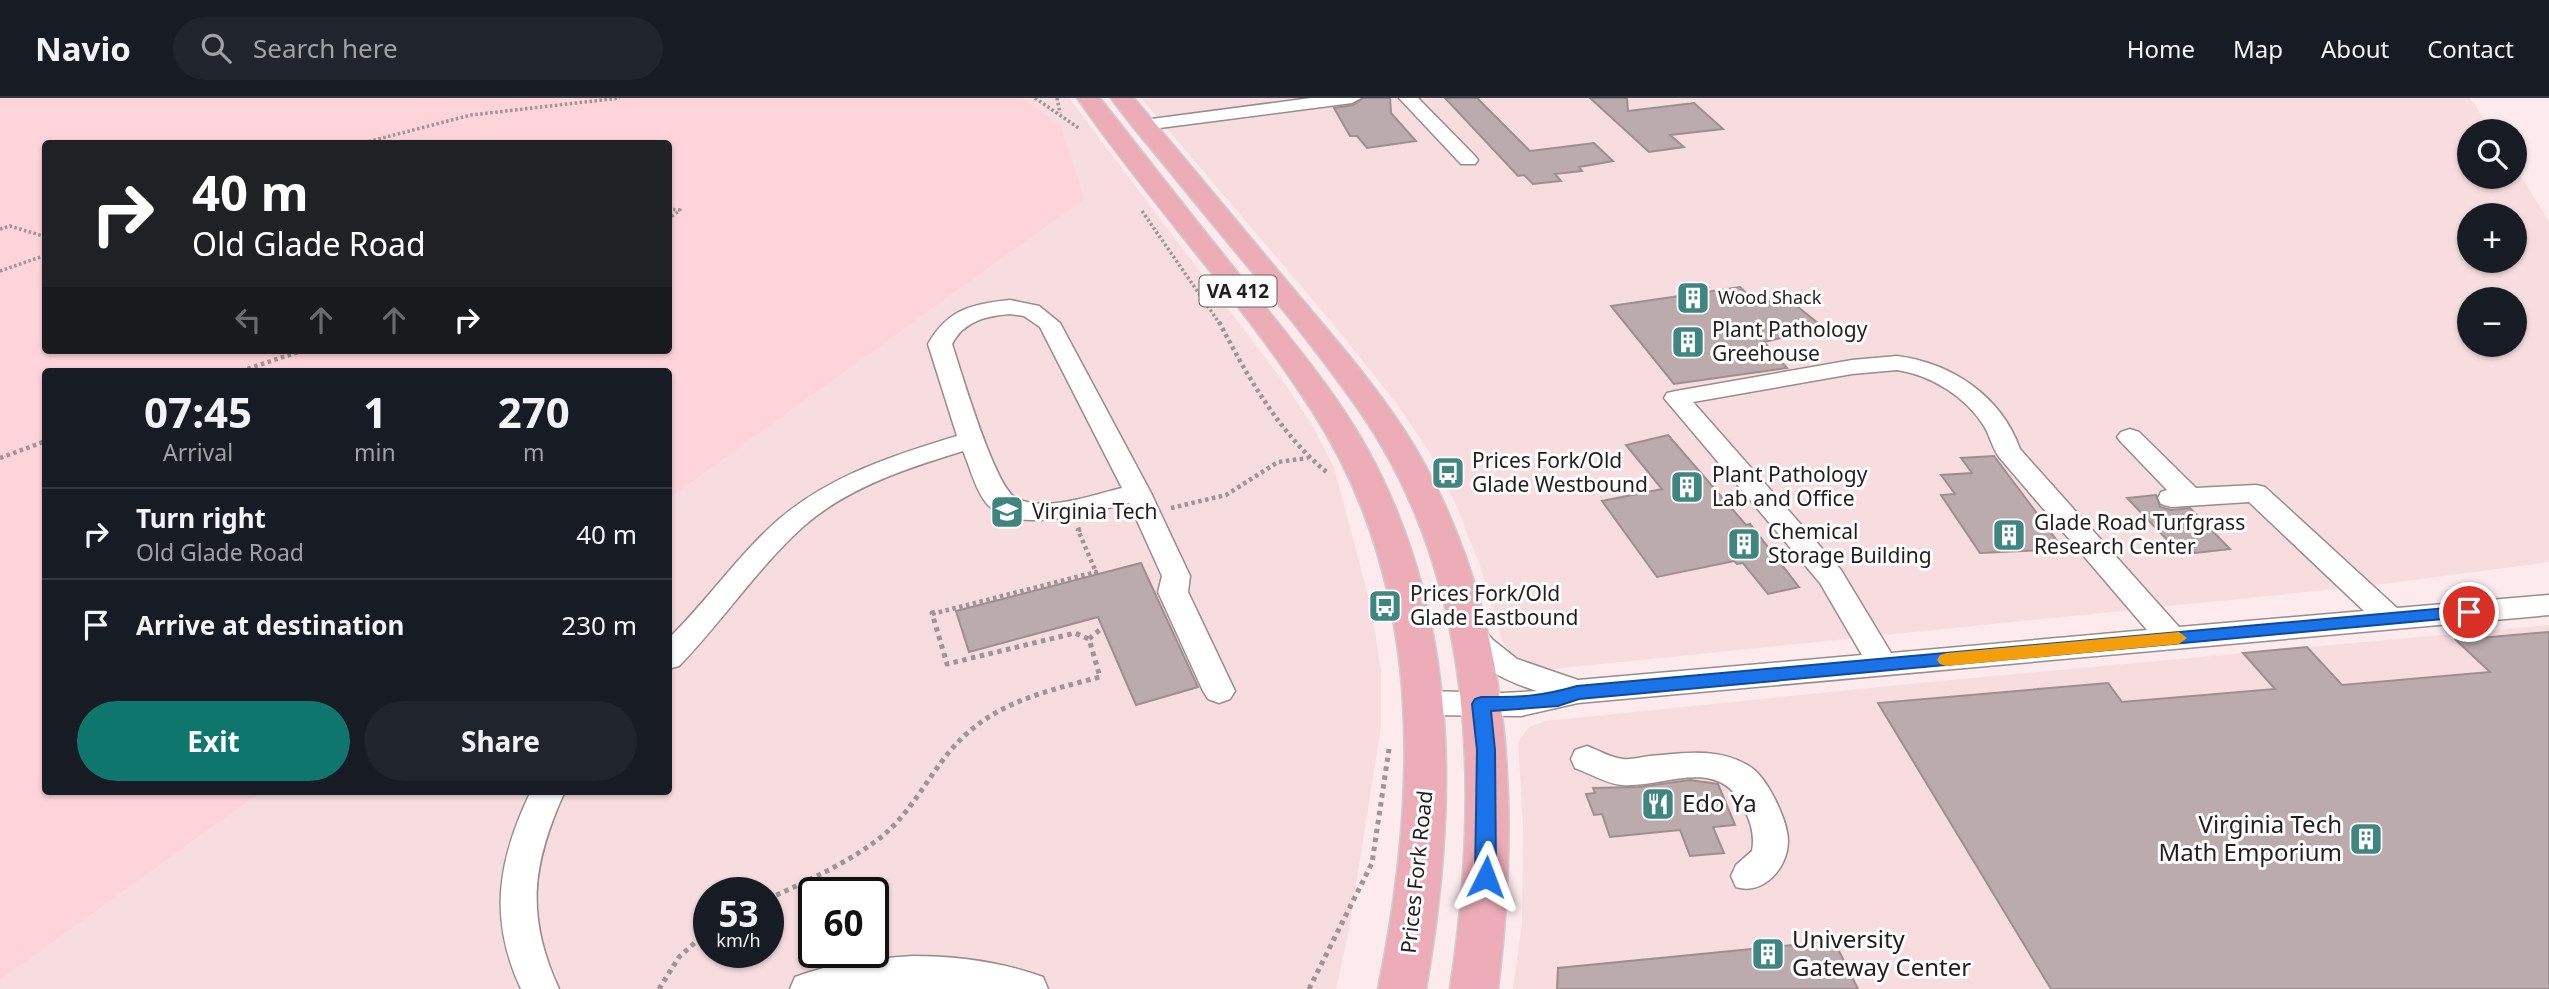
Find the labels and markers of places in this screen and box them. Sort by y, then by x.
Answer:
building icon: Wood Shack [1674,279,1712,317]
place label: Wood Shack [1718,285,1822,309]
place label: Plant Pathology Greehouse [1712,315,1868,367]
building icon: Plant Pathology Greehouse [1669,323,1707,361]
place label: Prices Fork/Old Glade Westbound [1472,446,1648,498]
bus stop icon: Prices Fork/Old Glade Westbound [1429,454,1467,492]
place label: Plant Pathology Lab and Office [1712,460,1868,512]
building icon: Plant Pathology Lab and Office [1668,468,1706,506]
school or university icon: Virginia Tech [988,493,1026,531]
place label: Virginia Tech [1032,497,1158,525]
place label: Glade Road Turfgrass Research Center [2034,508,2245,560]
building icon: Glade Road Turfgrass Research Center [1990,516,2028,554]
place label: Chemical Storage Building [1768,517,1932,569]
building icon: Chemical Storage Building [1725,525,1763,563]
place label: Prices Fork/Old Glade Eastbound [1410,579,1578,631]
pin [2439,582,2499,642]
bus stop icon: Prices Fork/Old Glade Eastbound [1366,587,1404,625]
restaurant icon: Edo Ya [1639,785,1677,823]
place label: Edo Ya [1682,786,1757,819]
place label: Virginia Tech Math Emporium [2159,807,2342,868]
building icon: Virginia Tech Math Emporium [2347,820,2385,858]
place label: University Gateway Center [1792,922,1971,983]
building icon: University Gateway Center [1749,935,1787,973]

